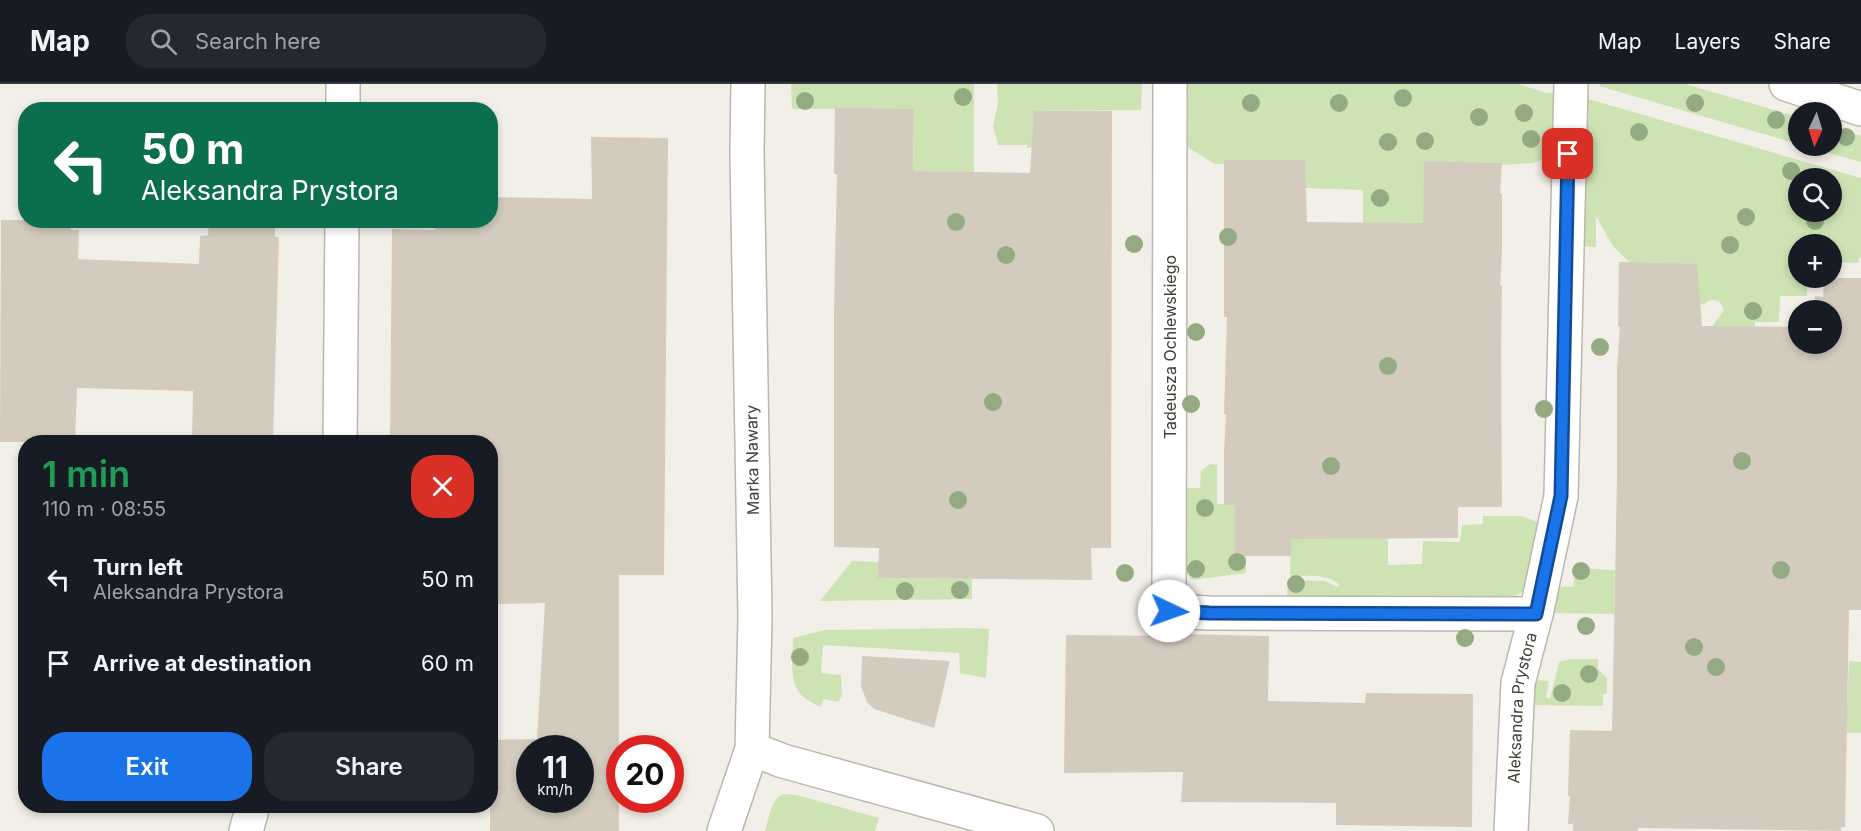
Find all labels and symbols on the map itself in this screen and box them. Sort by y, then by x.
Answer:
north arrow [1788,102,1842,156]
pin [1542,128,1593,179]
street label: Tadeusza Ochlewskiego [1160,255,1180,439]
street label: Marka Nawary [741,405,763,515]
position arrow [1137,579,1201,643]
street label: Aleksandra Prystora [1503,630,1541,784]
speed limit sign: 20 [606,735,684,813]

